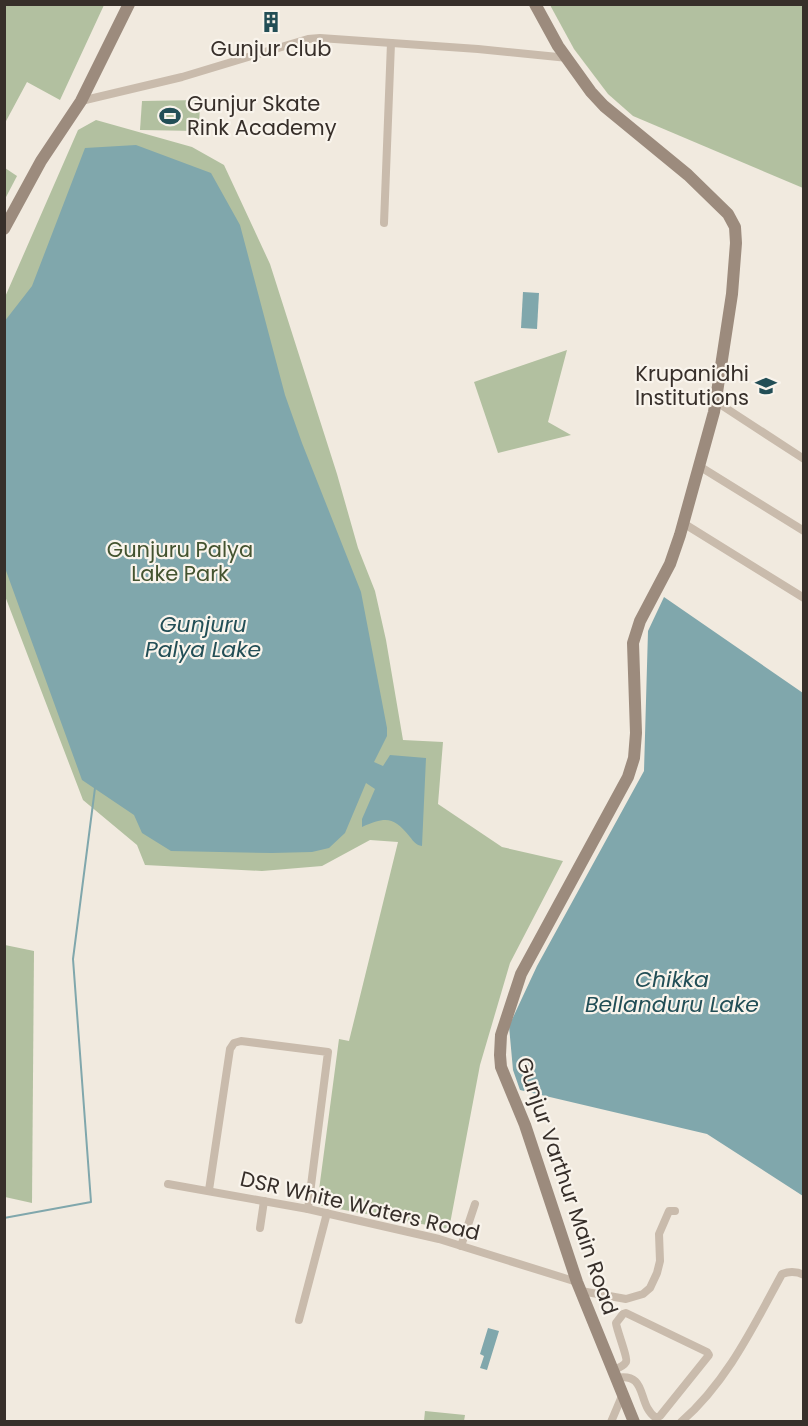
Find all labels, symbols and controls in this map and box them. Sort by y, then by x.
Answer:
building icon: Gunjur club [259,10,283,34]
place label: Gunjur club [211,34,331,63]
place label: Gunjur Skate Rink Academy [187,89,337,142]
sports icon: Gunjur Skate Rink Academy [158,104,182,128]
place label: Krupanidhi Institutions [635,359,749,412]
school or university icon: Krupanidhi Institutions [754,374,778,398]
park label: Gunjuru Palya Lake Park [107,535,253,588]
water label: Gunjuru Palya Lake [145,609,261,665]
water label: Chikka Bellanduru Lake [585,964,759,1020]
street label: Gunjur Varthur Main Road [510,1053,625,1318]
street label: DSR White Waters Road [237,1164,483,1247]

